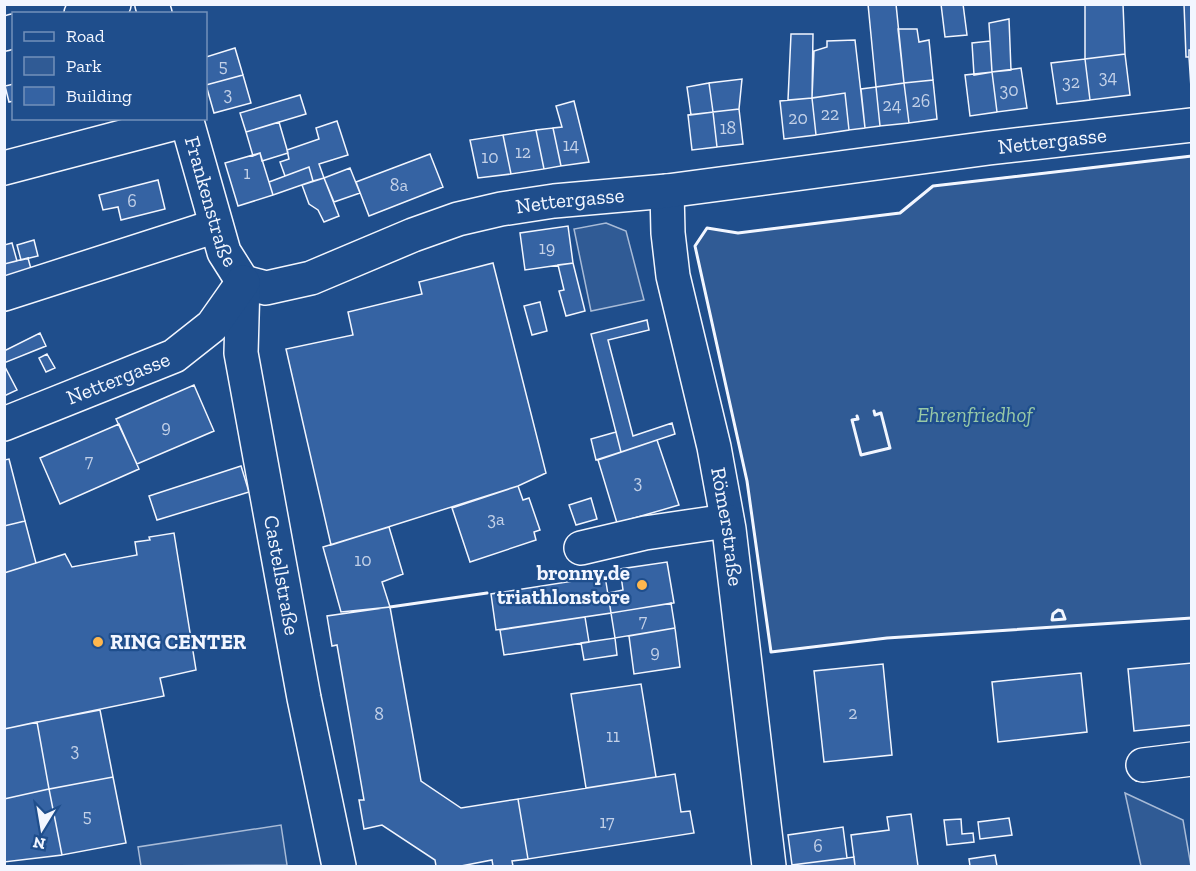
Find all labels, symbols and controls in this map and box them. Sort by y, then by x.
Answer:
legend [12,12,207,120]
text: Road [66,25,105,47]
text: Park [66,55,102,77]
house number: 5 [218,55,228,77]
house number: 34 [1099,66,1118,88]
house number: 32 [1062,71,1080,93]
house number: 30 [999,79,1019,101]
house number: 3 [224,83,233,105]
text: Building [66,85,132,107]
house number: 26 [912,90,930,112]
house number: 24 [883,94,902,116]
house number: 22 [821,103,839,125]
house number: 20 [788,107,808,129]
house number: 18 [720,117,736,139]
street label: Nettergasse [997,122,1108,159]
street label: Frankenstraße [180,133,243,271]
house number: 14 [563,134,580,156]
house number: 12 [515,141,531,163]
house number: 10 [481,146,499,168]
house number: 1 [244,162,251,184]
house number: 8a [390,174,408,196]
street label: Nettergasse [514,182,625,219]
house number: 6 [127,190,137,212]
house number: 19 [539,237,555,259]
street label: Nettergasse [63,346,173,410]
park label: Ehrenfriedhof [917,402,1036,427]
house number: 9 [161,416,171,438]
house number: 7 [85,450,94,472]
street label: Römerstraße [706,465,749,588]
house number: 3 [634,471,643,493]
house number: 3a [487,508,505,530]
street label: Castellstraße [259,513,305,637]
house number: 10 [354,549,372,571]
place label: bronny.de triathlonstore [497,560,630,609]
marker: bronny.de triathlonstore [635,578,649,592]
house number: 7 [639,610,648,632]
place label: RING CENTER [110,629,247,654]
marker: RING CENTER [91,635,105,649]
house number: 9 [650,641,660,663]
house number: 2 [848,702,858,724]
house number: 8 [374,703,384,725]
house number: 11 [606,725,620,747]
house number: 3 [71,739,80,761]
north arrow [12,799,72,859]
house number: 5 [82,805,92,827]
house number: 17 [599,811,615,833]
text: N [31,833,47,854]
house number: 6 [813,835,823,857]

